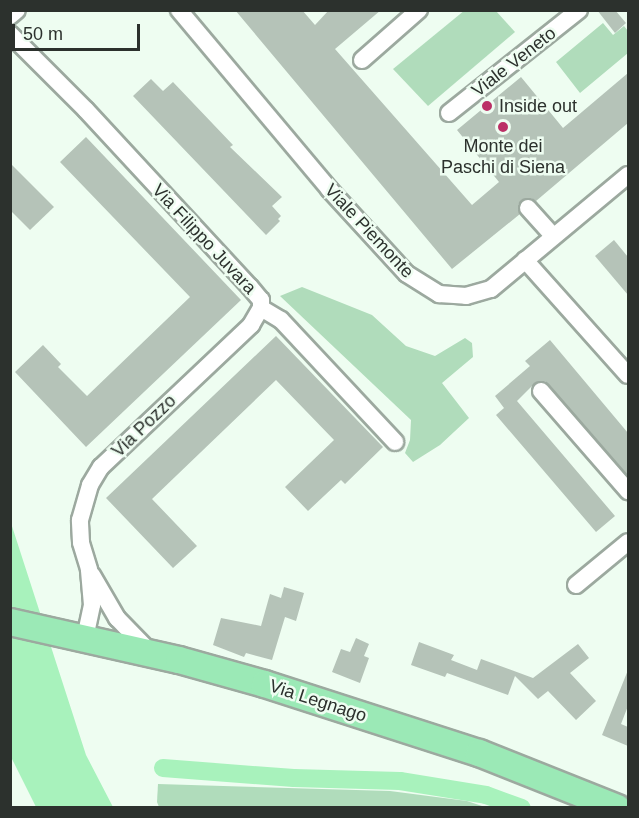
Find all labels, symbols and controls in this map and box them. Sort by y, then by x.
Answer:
scale bar [15,12,142,50]
street label: Viale Veneto [468,22,560,102]
text: 50 m [23,24,63,44]
place label: Inside out [499,95,577,117]
marker: Inside out [480,99,494,113]
marker: Monte dei Paschi di Siena [496,120,510,134]
place label: Monte dei Paschi di Siena [441,136,565,178]
street label: Via Filippo Juvara [147,179,261,299]
street label: Viale Piemonte [320,179,418,283]
street label: Via Pozzo [107,390,181,462]
street label: Via Legnago [267,675,369,727]

